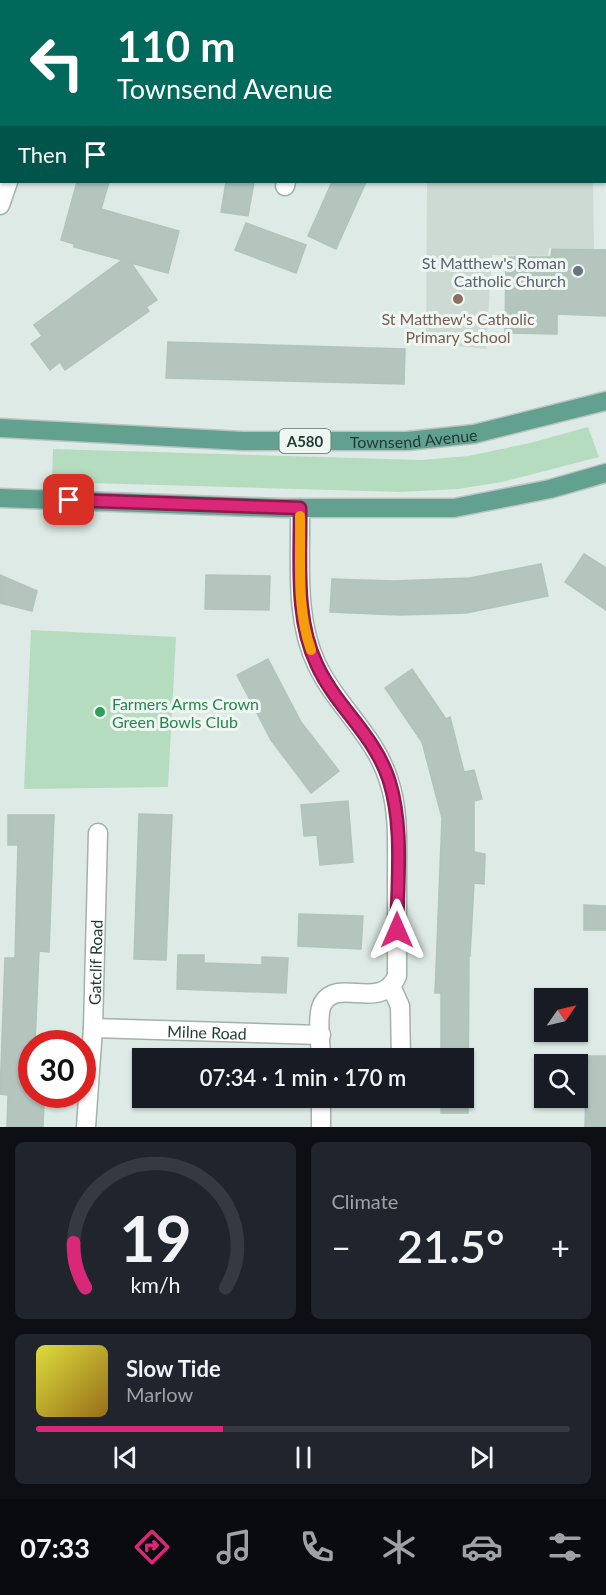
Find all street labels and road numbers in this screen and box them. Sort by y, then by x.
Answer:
street label: Townsend Avenue [350,424,478,451]
road number: A580 [280,429,330,453]
street label: Gatclif Road [84,919,105,1005]
street label: Milne Road [167,1021,247,1042]

